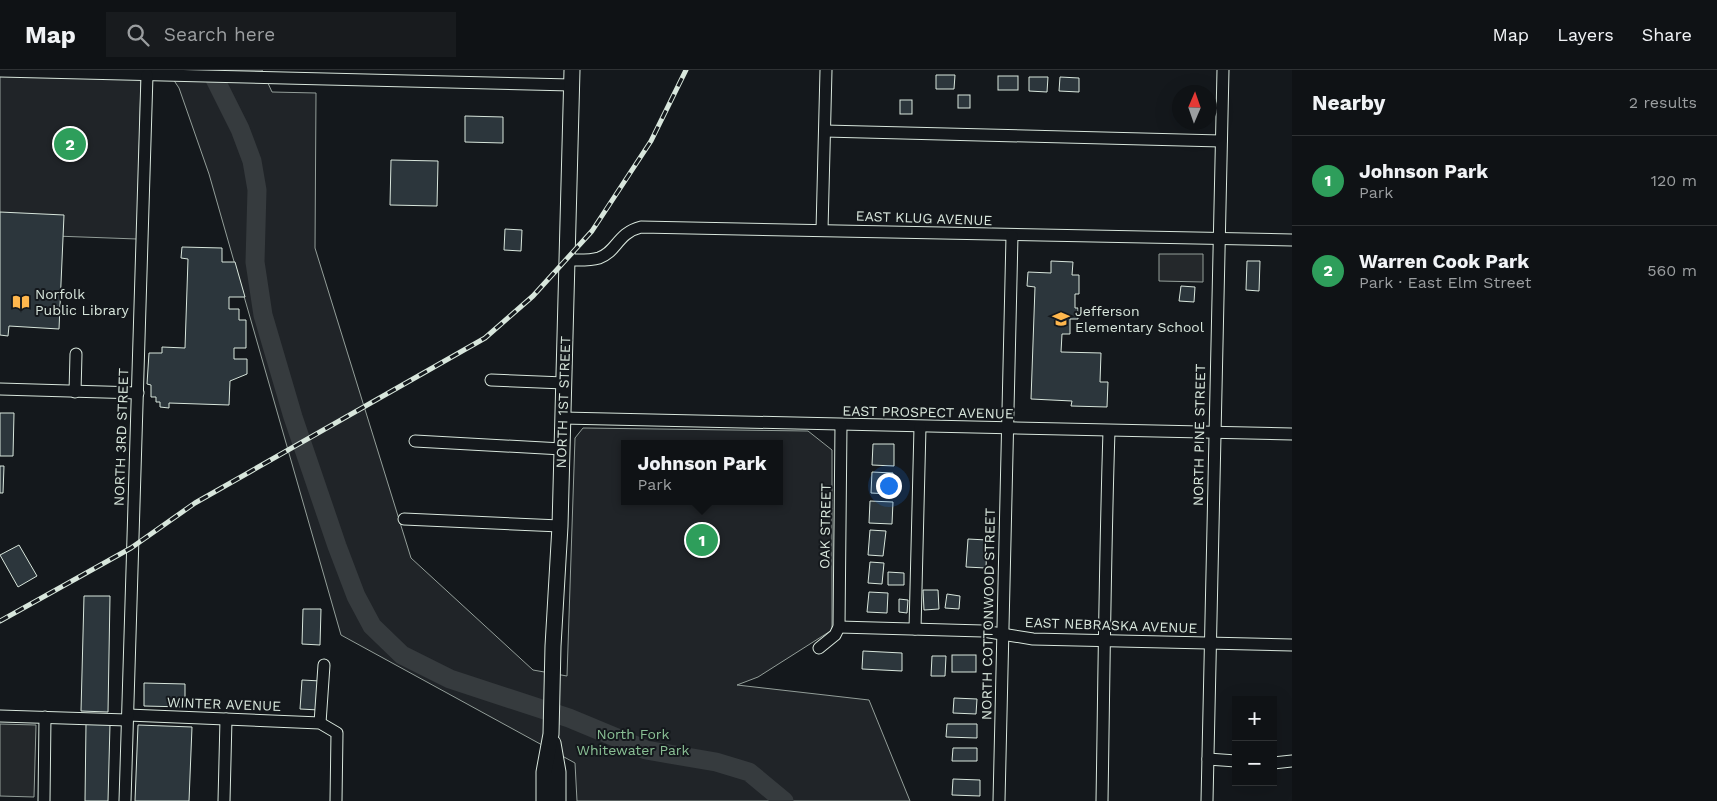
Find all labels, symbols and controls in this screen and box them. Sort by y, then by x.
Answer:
search box [106,12,456,57]
text: Map [25,21,76,49]
icon: search [124,21,152,49]
text: Search here [164,23,275,46]
text: Map [1492,24,1529,45]
text: Layers [1557,24,1614,45]
text: Share [1642,24,1692,45]
north arrow [1172,85,1217,130]
text: Nearby [1312,90,1385,115]
text: 2 results [1629,93,1697,112]
pin: 2 [54,125,86,163]
text: Johnson Park [1359,160,1488,183]
text: 1 [1325,171,1331,190]
text: 120 m [1651,171,1697,190]
text: Park [1359,183,1393,202]
street label: EAST KLUG AVENUE [855,208,993,228]
text: Warren Cook Park [1359,250,1529,273]
text: 2 [1323,261,1333,280]
text: 560 m [1647,261,1697,280]
text: Park · East Elm Street [1359,273,1531,292]
place label: Norfolk Public Library [35,286,130,318]
library icon: Norfolk Public Library [11,292,31,312]
place label: Jefferson Elementary School [1075,303,1205,335]
school or university icon: Jefferson Elementary School [1051,309,1071,329]
street label: NORTH 1ST STREET [553,335,573,468]
street label: NORTH PINE STREET [1190,363,1208,506]
street label: NORTH 3RD STREET [111,367,131,506]
street label: EAST PROSPECT AVENUE [842,403,1014,421]
popup [621,440,783,505]
text: Johnson Park [638,452,766,475]
your location [876,473,902,499]
text: Park [638,475,672,494]
street label: OAK STREET [816,482,834,569]
street label: NORTH COTTONWOOD STREET [978,507,998,720]
pin: 1 [686,521,718,559]
street label: EAST NEBRASKA AVENUE [1024,614,1198,636]
street label: WINTER AVENUE [167,694,281,714]
map controls [1232,696,1277,786]
button: + [1232,696,1277,741]
park label: North Fork Whitewater Park [576,726,690,758]
button: − [1232,741,1277,786]

